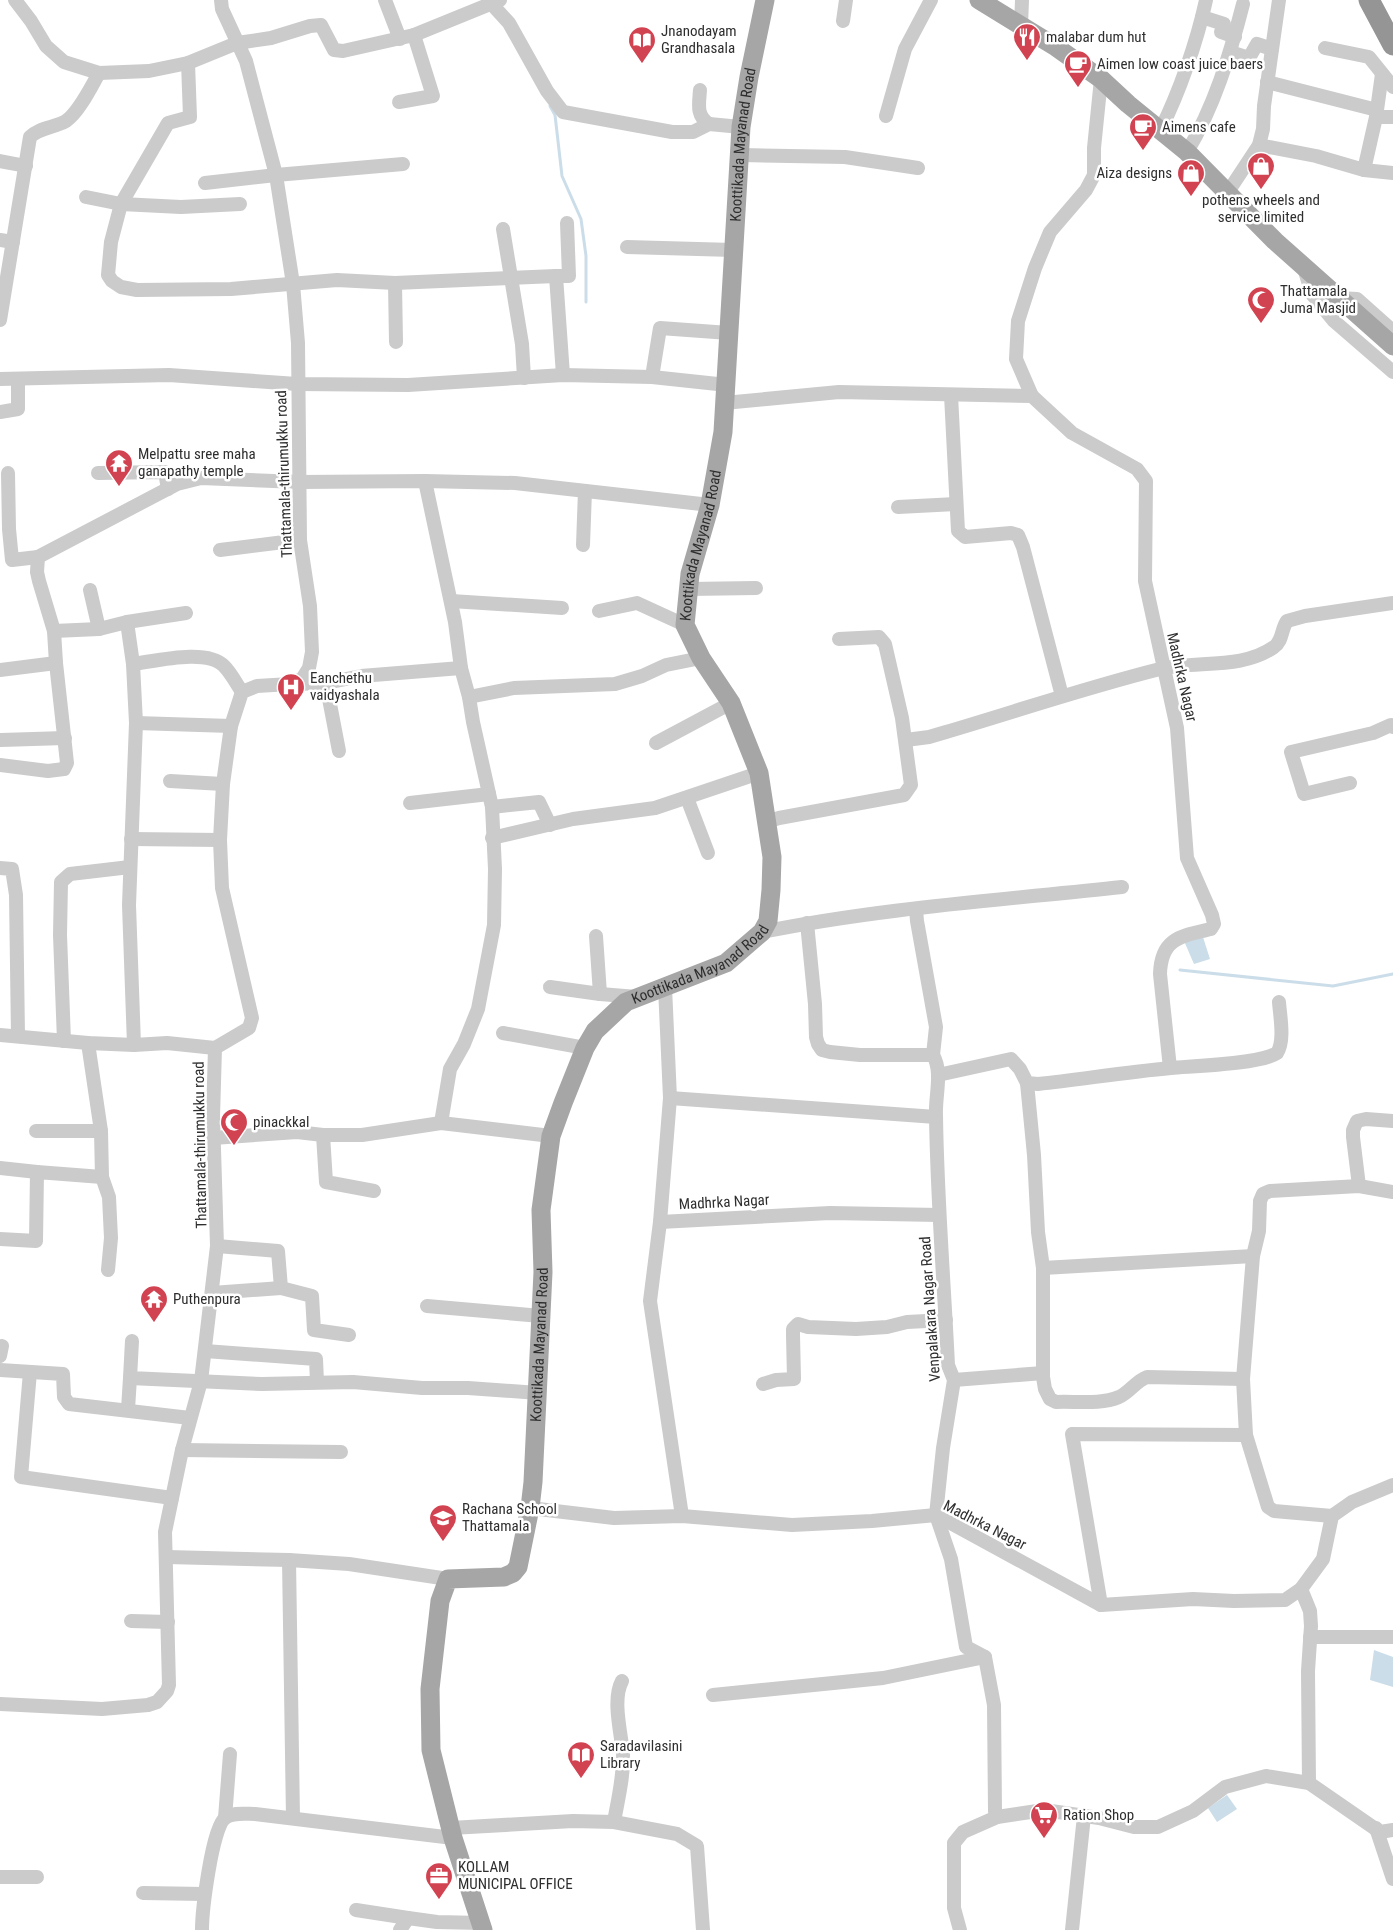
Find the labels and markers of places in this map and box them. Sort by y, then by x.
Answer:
place label: Jnanodayam Grandhasala [661,22,737,57]
restaurant icon: malabar dum hut [1012,22,1042,61]
library icon: Jnanodayam Grandhasala [627,25,657,64]
place label: malabar dum hut [1046,28,1146,46]
cafe icon: Aimen low coast juice baers [1063,49,1093,88]
place label: Aimen low coast juice baers [1097,55,1263,73]
cafe icon: Aimens cafe [1128,112,1158,151]
place label: Aimens cafe [1162,118,1236,136]
shop icon: pothens wheels and service limited [1246,151,1276,190]
shop icon: Aiza designs [1176,158,1206,197]
place label: Aiza designs [1096,164,1172,182]
place label: pothens wheels and service limited [1202,191,1320,226]
place label: Thattamala Juma Masjid [1280,282,1356,317]
mosque icon: Thattamala Juma Masjid [1246,285,1276,324]
place label: Melpattu sree maha ganapathy temple [138,445,256,480]
temple icon: Melpattu sree maha ganapathy temple [104,448,134,487]
place label: Eanchethu vaidyashala [310,669,380,704]
hospital icon: Eanchethu vaidyashala [276,672,306,711]
mosque icon: pinackkal [219,1107,249,1146]
place label: pinackkal [253,1113,309,1131]
temple icon: Puthenpura [139,1284,169,1323]
place label: Puthenpura [173,1290,241,1308]
place label: Rachana School Thattamala [462,1500,557,1535]
school or university icon: Rachana School Thattamala [428,1503,458,1542]
place label: Saradavilasini Library [600,1737,682,1772]
library icon: Saradavilasini Library [566,1740,596,1779]
supermarket icon: Ration Shop [1029,1800,1059,1839]
place label: Ration Shop [1063,1806,1134,1824]
place label: KOLLAM MUNICIPAL OFFICE [458,1858,573,1893]
office icon: KOLLAM MUNICIPAL OFFICE [424,1861,454,1900]

